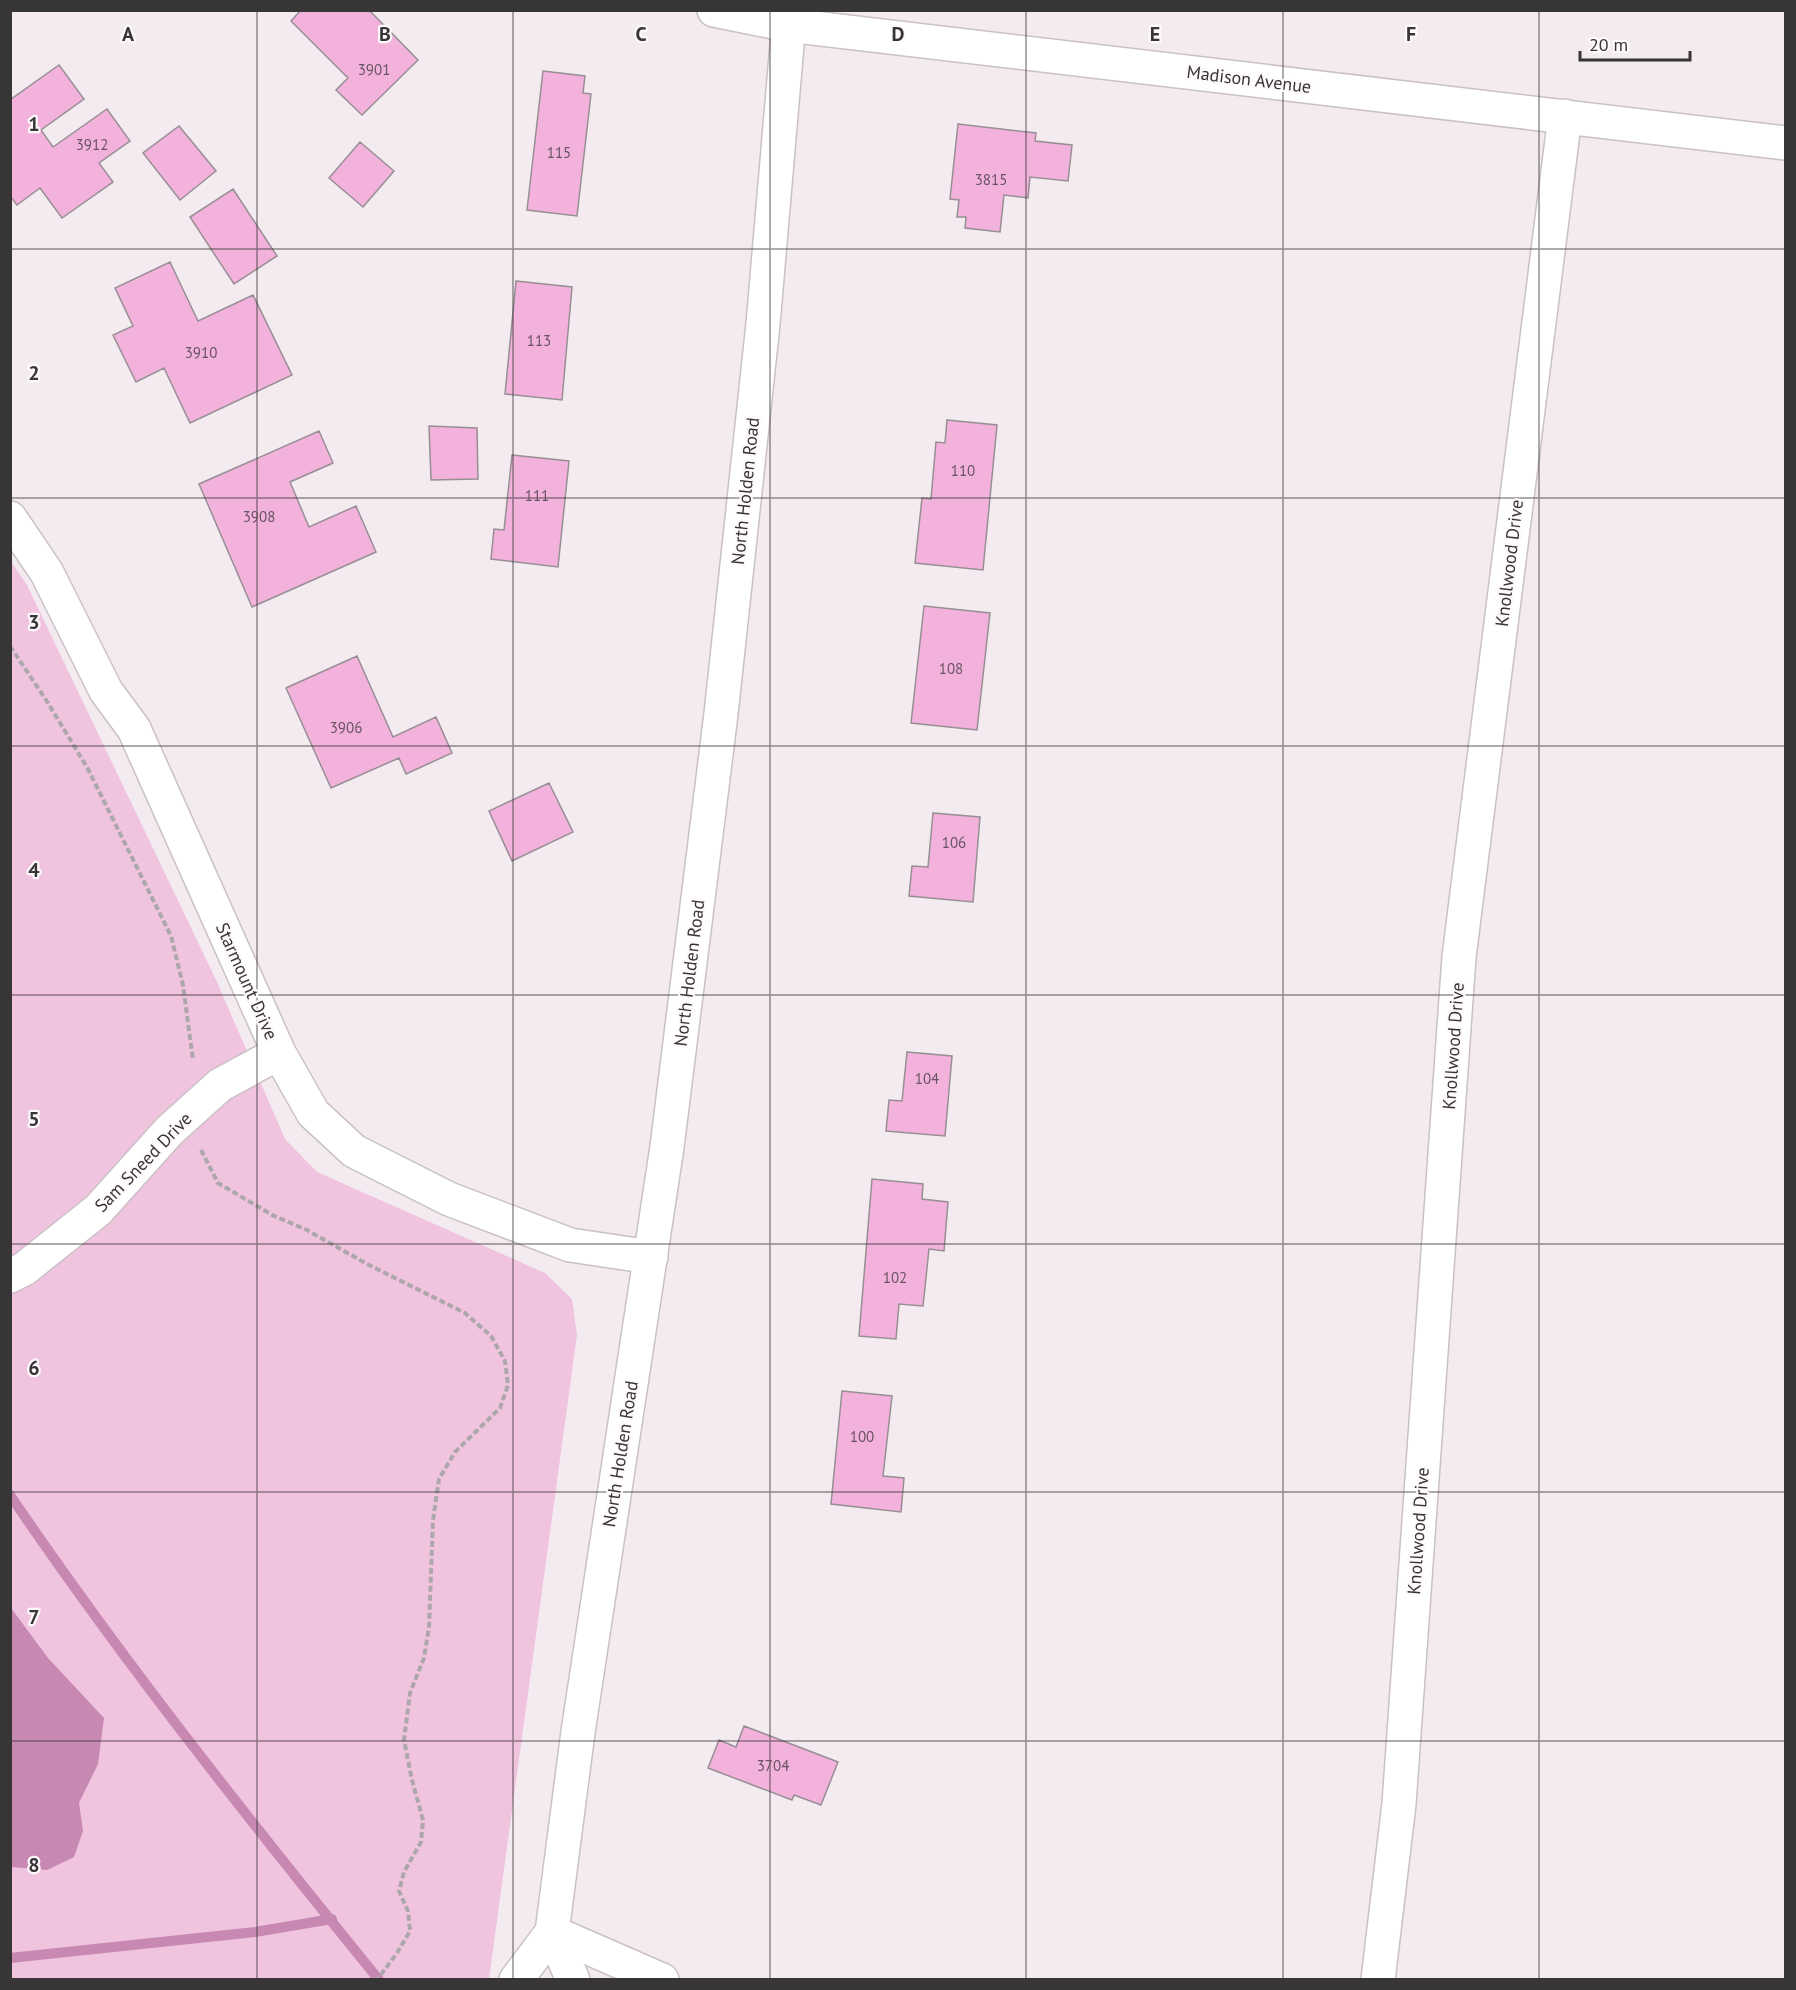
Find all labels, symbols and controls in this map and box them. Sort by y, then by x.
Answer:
text: A [122,21,135,47]
text: B [379,21,391,47]
text: C [635,21,647,47]
text: D [892,21,905,47]
text: E [1150,21,1160,47]
text: F [1406,21,1416,47]
scale bar [1580,24,1690,62]
text: 20 m [1589,33,1628,56]
house number: 3901 [358,60,390,79]
street label: Madison Avenue [1185,60,1313,98]
text: 1 [28,111,40,137]
house number: 3912 [76,135,108,154]
house number: 115 [547,143,571,162]
house number: 3815 [975,170,1007,189]
house number: 113 [527,331,551,350]
house number: 3910 [185,343,217,362]
text: 2 [28,360,40,386]
street label: North Holden Road [726,416,764,566]
house number: 110 [951,461,975,480]
house number: 111 [525,486,549,505]
street label: Knollwood Drive [1490,498,1528,628]
house number: 3908 [243,507,275,526]
text: 3 [28,609,40,635]
house number: 108 [939,659,963,678]
house number: 3906 [330,718,362,737]
house number: 106 [942,833,966,852]
text: 4 [28,857,40,883]
street label: North Holden Road [669,898,709,1048]
street label: Starmount Drive [211,919,283,1043]
street label: Knollwood Drive [1437,982,1469,1110]
house number: 104 [915,1069,939,1088]
text: 5 [28,1106,40,1132]
street label: Sam Sneed Drive [89,1107,197,1217]
house number: 102 [883,1268,907,1287]
text: 6 [28,1355,40,1381]
street label: North Holden Road [597,1379,643,1529]
house number: 100 [850,1427,874,1446]
street label: Knollwood Drive [1402,1467,1434,1595]
text: 7 [28,1604,40,1630]
house number: 3704 [757,1756,789,1775]
text: 8 [28,1852,40,1878]

